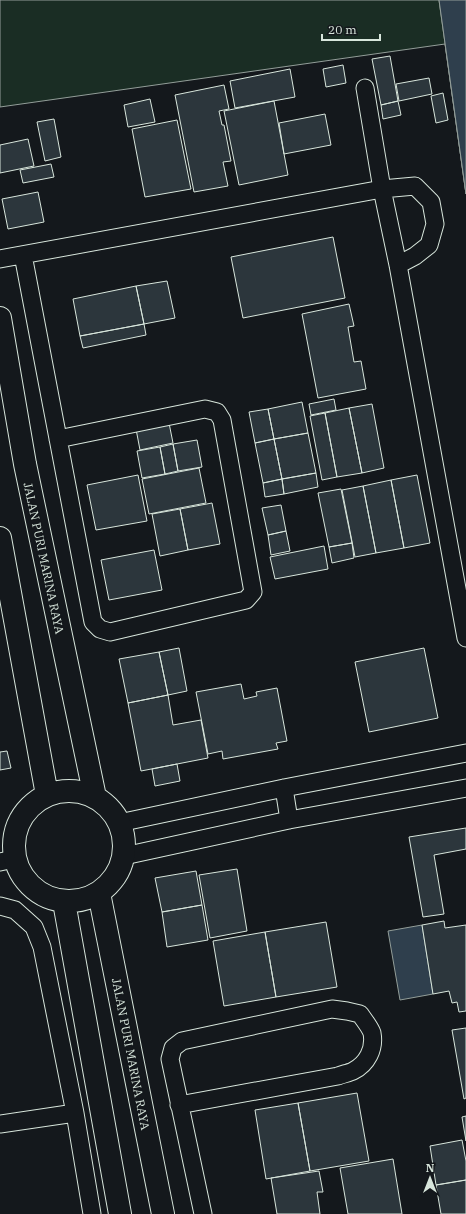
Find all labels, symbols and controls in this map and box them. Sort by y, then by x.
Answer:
scale bar [322,16,380,42]
text: 20 m [328,22,357,37]
street label: JALAN PURI MARINA RAYA [21,481,68,636]
street label: JALAN PURI MARINA RAYA [109,977,153,1132]
north arrow [410,1158,450,1198]
text: N [426,1161,435,1175]

